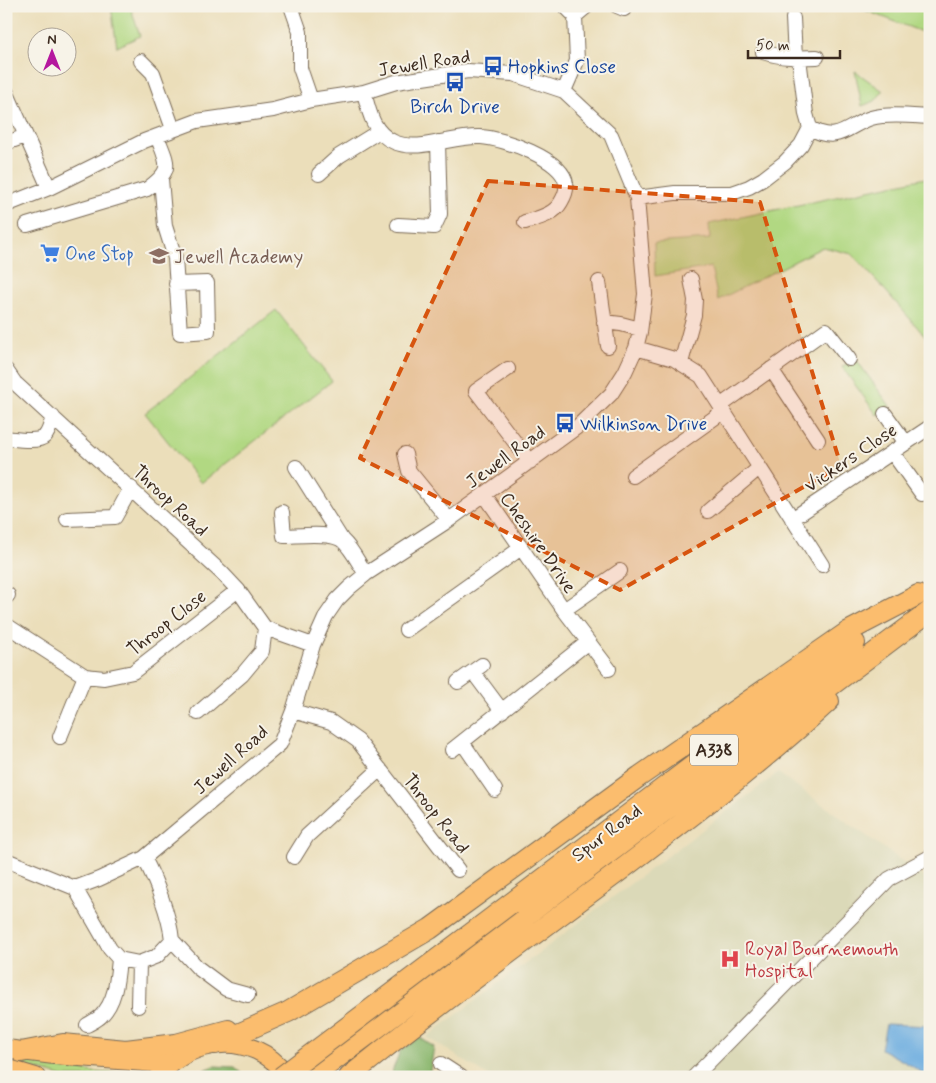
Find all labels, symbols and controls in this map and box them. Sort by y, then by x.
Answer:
north arrow [28,28,78,78]
scale bar [748,28,841,60]
text: N [47,31,57,49]
text: 50 m [756,36,790,56]
street label: Jewell Road [376,44,472,83]
bus stop icon: Hopkins Close [482,55,504,77]
place label: Hopkins Close [508,55,616,80]
bus stop icon: Birch Drive [444,71,466,93]
place label: Birch Drive [410,95,500,120]
supermarket icon: One Stop [39,242,61,264]
place label: One Stop [65,242,134,267]
school or university icon: Jewell Academy [148,245,170,267]
place label: Jewell Academy [174,245,303,270]
bus stop icon: Wilkinson Drive [554,412,576,434]
place label: Wilkinson Drive [580,412,707,437]
street label: Vickers Close [799,418,902,499]
street label: Jewell Road [461,420,551,495]
street label: Throop Road [127,459,213,543]
street label: Cheshire Drive [494,487,582,598]
street label: Throop Close [122,584,212,662]
street label: Jewell Road [188,720,274,801]
road number: A338 [690,734,738,766]
street label: Throop Road [397,769,475,859]
street label: Spur Road [567,799,647,868]
place label: Royal Bournemouth Hospital [745,937,898,984]
hospital icon: Royal Bournemouth Hospital [719,948,741,970]

